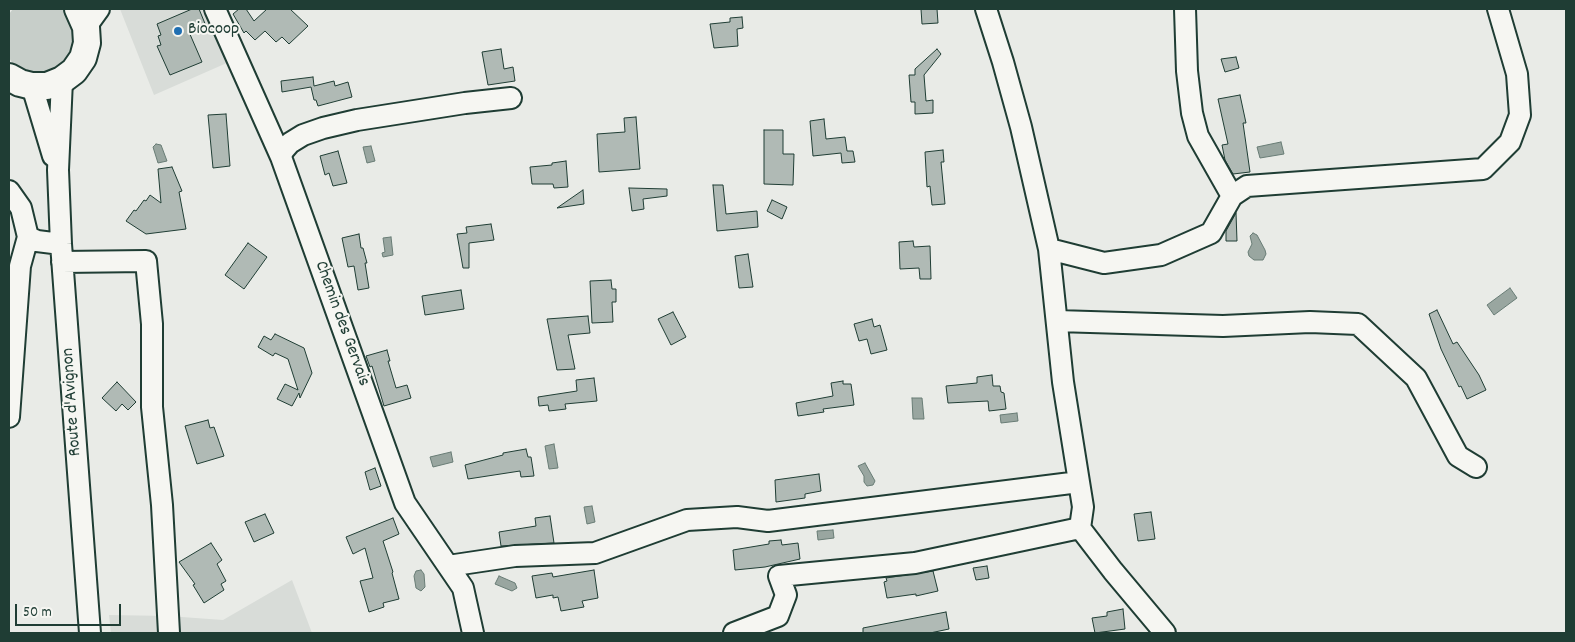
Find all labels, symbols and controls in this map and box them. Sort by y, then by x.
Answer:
place label: Biocoop [188,20,239,42]
marker: Biocoop [172,25,184,37]
street label: Chemin des Gervais [308,258,374,390]
street label: Route d'Avignon [58,347,88,457]
scale bar [18,594,124,626]
text: 50 m [23,602,52,624]

